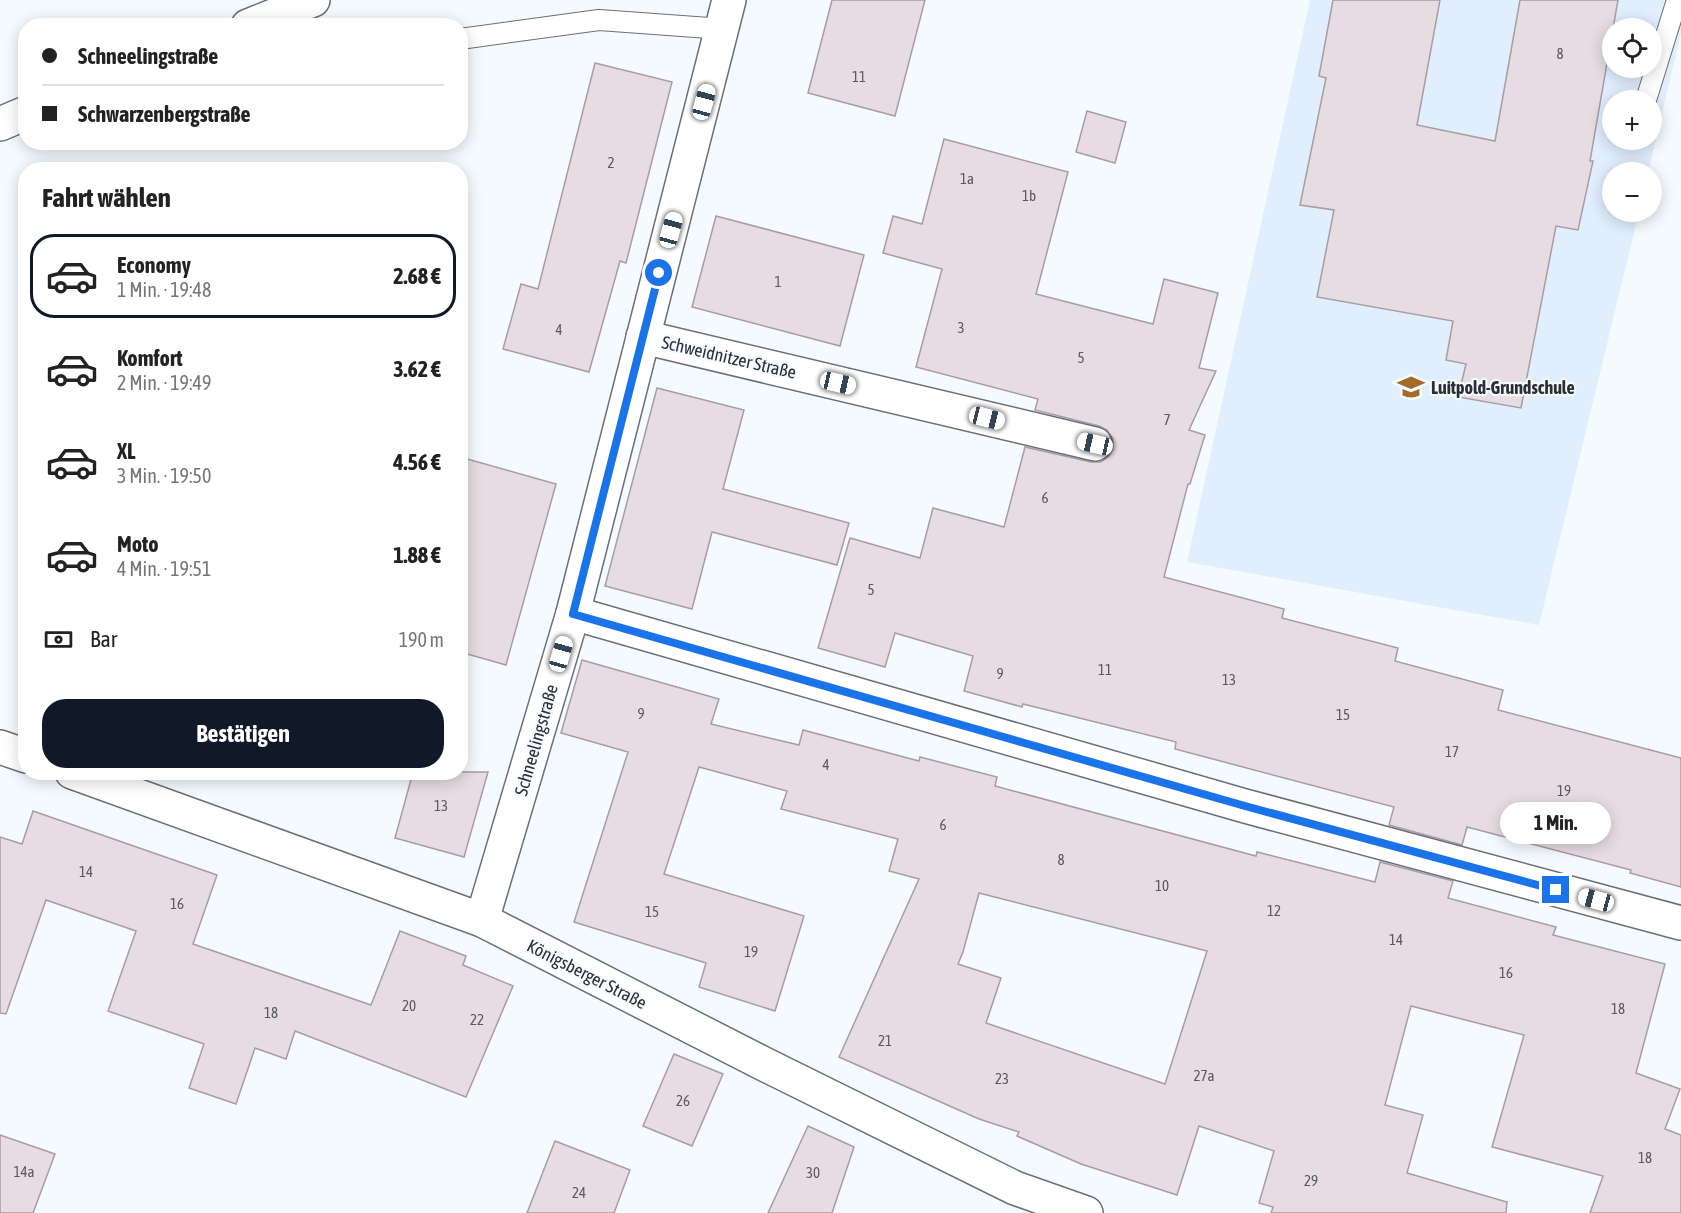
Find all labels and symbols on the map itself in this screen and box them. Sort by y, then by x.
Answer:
house number: 8 [1556,45,1564,62]
house number: 11 [852,68,866,85]
car [691,82,717,122]
house number: 2 [607,154,615,171]
house number: 1a [960,170,974,187]
house number: 1b [1022,187,1036,204]
car [658,210,684,250]
route start [645,259,672,286]
house number: 1 [774,273,782,290]
house number: 3 [957,319,965,336]
house number: 4 [555,321,563,338]
street label: Schweidnitzer Straße [660,331,798,383]
house number: 5 [1077,349,1085,366]
car [818,370,858,396]
school or university icon: Luitpold-Grundschule [1396,372,1426,402]
place label: Luitpold-Grundschule [1431,377,1575,398]
car [967,405,1007,431]
house number: 7 [1163,411,1171,428]
car [1075,431,1115,457]
house number: 6 [1041,489,1049,506]
house number: 5 [867,581,875,598]
car [547,634,575,674]
house number: 11 [1098,661,1112,678]
house number: 9 [996,665,1004,682]
house number: 13 [1222,671,1236,688]
street label: Schneelingstraße [510,682,562,798]
house number: 9 [637,705,645,722]
house number: 15 [1336,706,1350,723]
house number: 17 [1445,743,1459,760]
house number: 4 [822,756,830,773]
house number: 19 [1557,782,1571,799]
house number: 13 [434,797,448,814]
callout: 1 Min. [1500,803,1612,845]
house number: 6 [939,816,947,833]
house number: 8 [1057,851,1065,868]
house number: 14 [79,863,93,880]
route end [1542,876,1569,903]
house number: 10 [1155,877,1169,894]
car [1576,887,1616,913]
house number: 16 [170,895,184,912]
house number: 12 [1267,902,1281,919]
house number: 15 [645,903,659,920]
house number: 14 [1389,931,1403,948]
street label: Königsberger Straße [524,935,650,1013]
house number: 19 [744,943,758,960]
house number: 16 [1499,964,1513,981]
house number: 20 [402,997,416,1014]
house number: 18 [1611,1000,1625,1017]
house number: 18 [264,1004,278,1021]
house number: 22 [470,1011,484,1028]
house number: 21 [878,1032,892,1049]
house number: 27a [1193,1067,1215,1084]
house number: 23 [995,1070,1009,1087]
house number: 26 [676,1092,690,1109]
house number: 18 [1638,1149,1652,1166]
house number: 14a [13,1163,35,1180]
house number: 30 [806,1164,820,1181]
house number: 29 [1304,1172,1318,1189]
house number: 24 [572,1184,586,1201]

